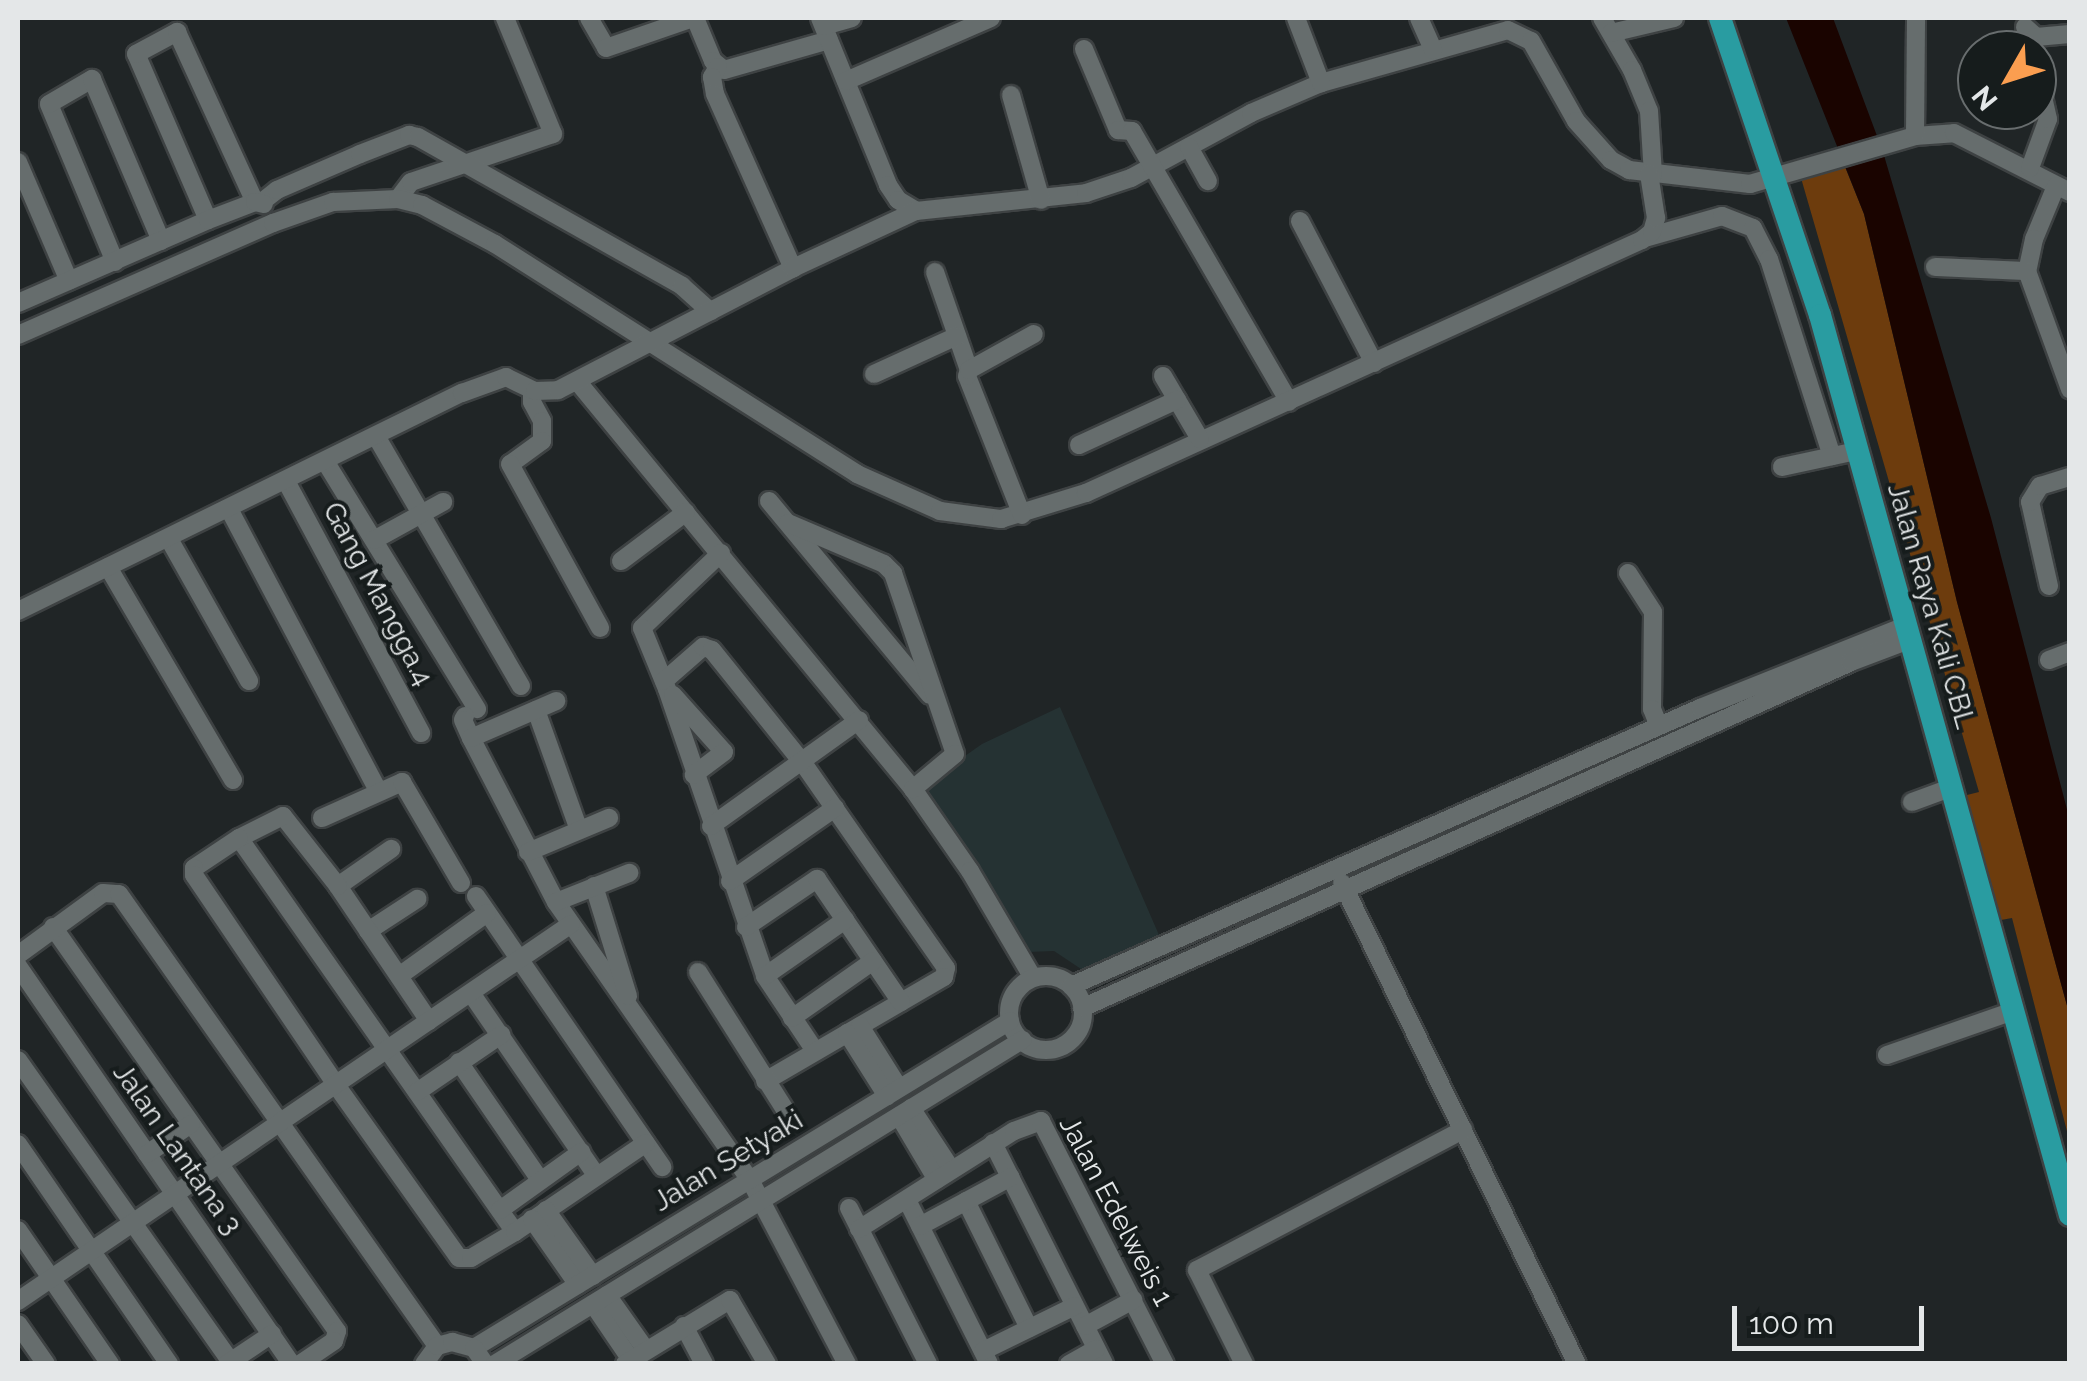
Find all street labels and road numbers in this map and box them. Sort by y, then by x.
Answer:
street label: Jalan Raya Kali CBL [1880,480,1982,732]
street label: Gang Mangga.4 [316,497,440,691]
street label: Jalan Lantana 3 [106,1057,248,1241]
street label: Jalan Setyaki [647,1103,809,1219]
street label: Jalan Edelweis 1 [1052,1110,1180,1312]

